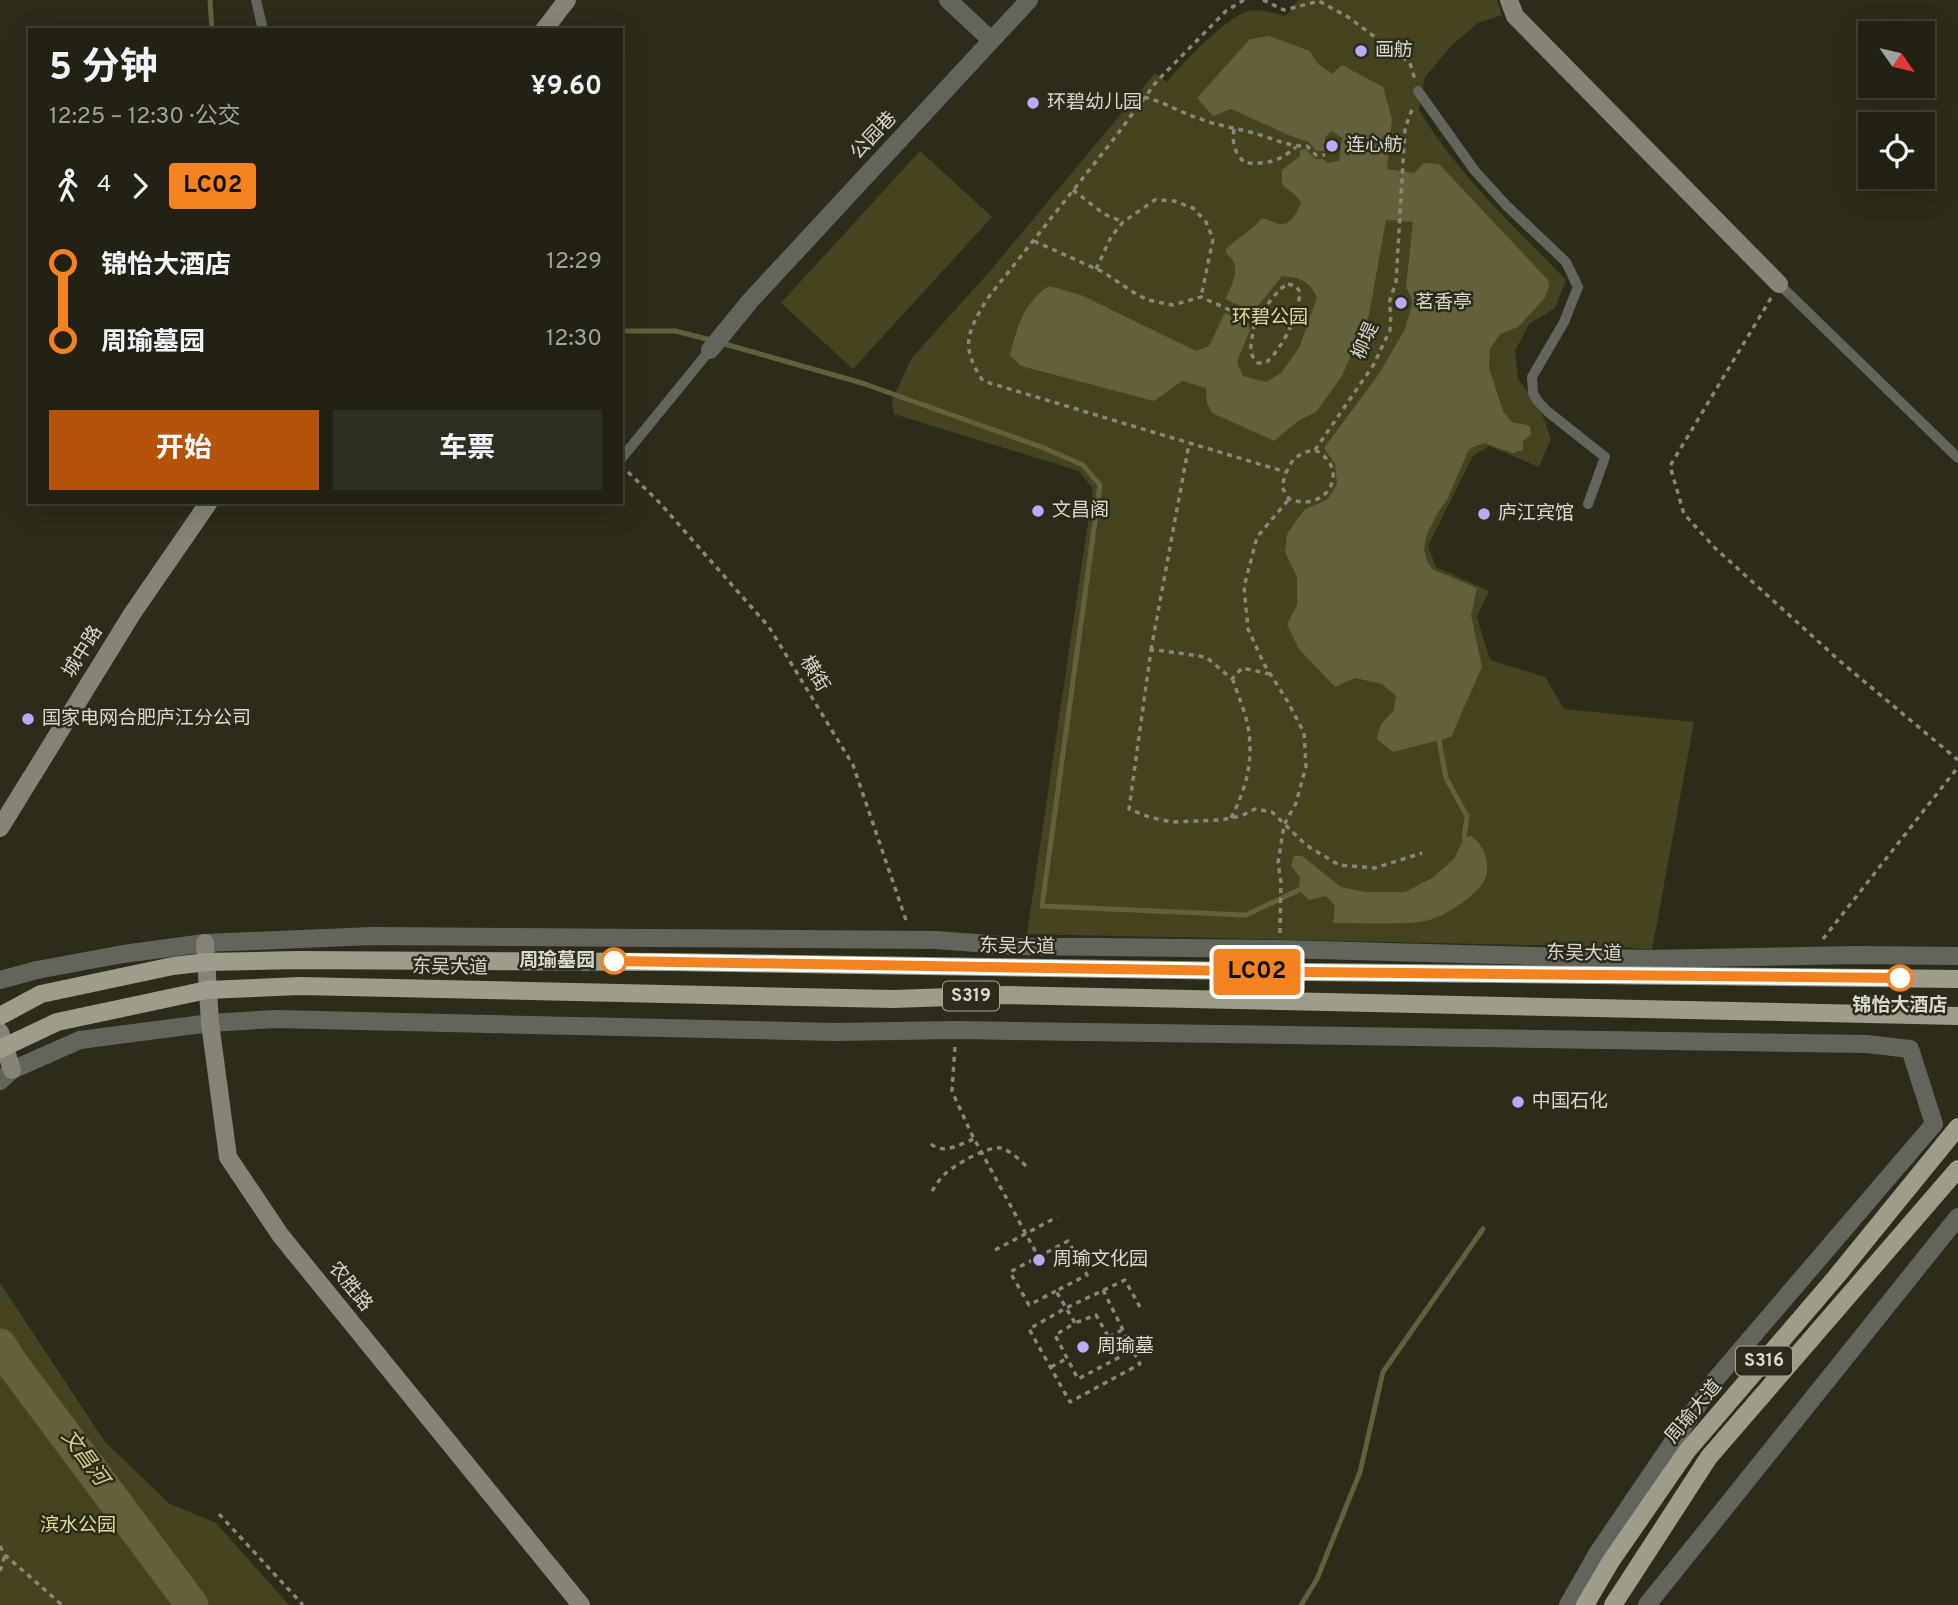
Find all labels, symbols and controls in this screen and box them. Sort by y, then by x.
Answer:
north arrow [1858,21,1936,98]
map controls [1858,21,1935,189]
place label: 画舫 [1375,39,1413,63]
marker: 画舫 [1353,43,1369,59]
text: 5 分钟 [49,45,158,94]
text: ¥9.60 [531,71,602,104]
place label: 环碧幼儿园 [1047,91,1142,115]
marker: 环碧幼儿园 [1025,95,1041,111]
text: 12:25 – 12:30 · 公交 [49,103,241,132]
street label: 公园巷 [846,107,902,165]
button: locate [1858,112,1935,189]
place label: 连心舫 [1346,134,1403,158]
marker: 连心舫 [1324,138,1340,154]
icon: walk [49,167,87,205]
icon: forward [121,167,159,205]
text: 4 [97,171,111,200]
text: LC02 [183,171,242,201]
text: 12:29 [546,248,602,277]
text: 锦怡大酒店 [101,250,231,283]
place label: 茗香亭 [1415,291,1472,315]
marker: 茗香亭 [1393,295,1409,311]
park label: 环碧公园 [1232,306,1308,330]
street label: 柳堤 [1347,319,1385,363]
text: 12:30 [546,325,602,354]
text: 周瑜墓园 [101,327,205,360]
button: 开始 [49,410,319,490]
button: 车票 [333,410,602,490]
place label: 文昌阁 [1052,499,1109,523]
place label: 庐江宾馆 [1498,502,1574,526]
marker: 文昌阁 [1030,503,1046,519]
marker: 庐江宾馆 [1476,506,1492,522]
street label: 城中路 [58,621,108,683]
street label: 横街 [794,652,834,696]
place label: 国家电网合肥庐江分公司 [42,707,251,731]
marker: 国家电网合肥庐江分公司 [20,711,36,727]
street label: 东吴大道 [979,934,1055,960]
street label: 东吴大道 [1546,941,1622,967]
marker: 周瑜墓园 [601,948,627,974]
place label: 周瑜墓园 [519,949,595,973]
line badge: LC02 [1208,949,1306,995]
street label: 东吴大道 [412,955,488,981]
text: LC02 [1227,957,1287,987]
marker: 锦怡大酒店 [1887,965,1913,991]
road number: S319 [943,981,999,1010]
place label: 锦怡大酒店 [1852,994,1948,1018]
place label: 中国石化 [1532,1090,1608,1114]
marker: 中国石化 [1510,1094,1526,1110]
place label: 周瑜文化园 [1053,1248,1148,1272]
marker: 周瑜文化园 [1031,1252,1047,1268]
street label: 农胜路 [323,1257,377,1317]
place label: 周瑜墓 [1097,1335,1154,1359]
marker: 周瑜墓 [1075,1339,1091,1355]
road number: S316 [1736,1346,1792,1376]
street label: 周瑜大道 [1660,1375,1728,1449]
water label: 文昌河 [55,1425,116,1495]
park label: 滨水公园 [40,1514,116,1538]

